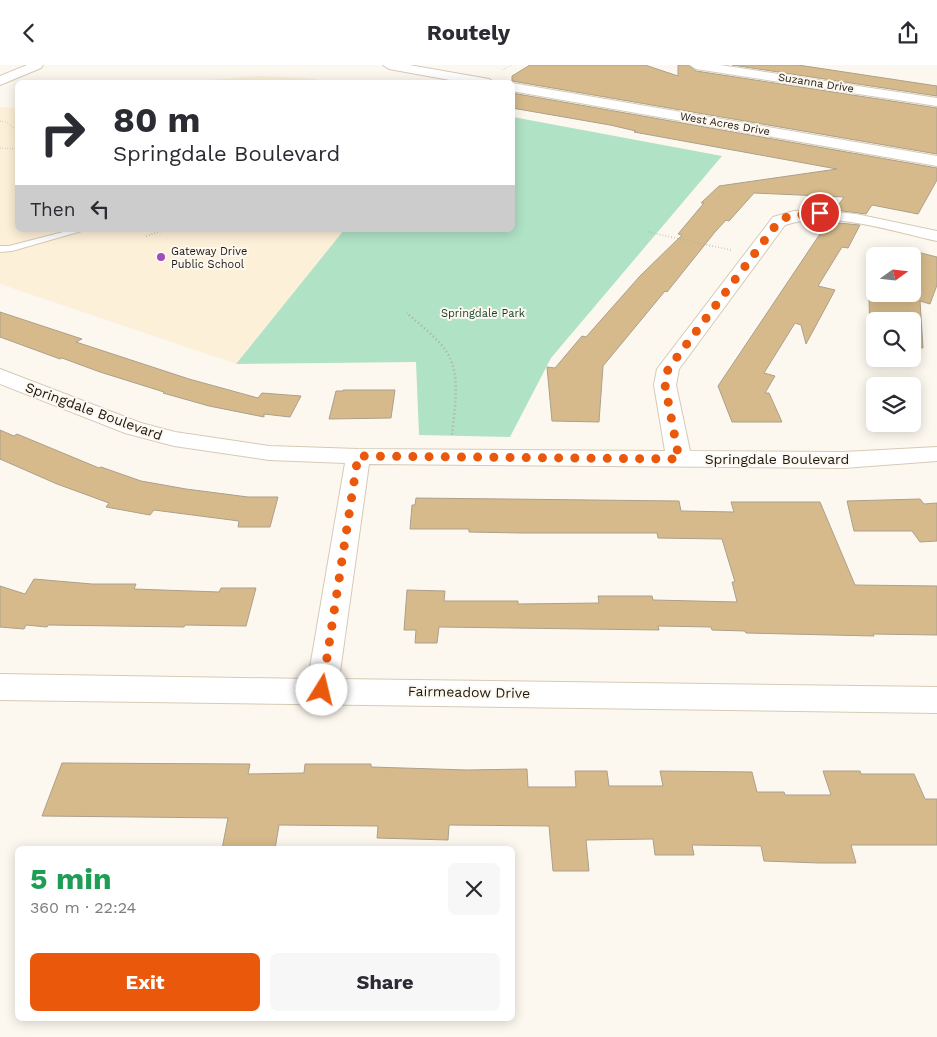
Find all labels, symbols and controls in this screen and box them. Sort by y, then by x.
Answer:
icon: back [15,19,43,47]
icon: share [894,19,922,47]
text: Routely [427,20,510,45]
street label: Suzanna Drive [777,71,855,95]
text: 80 m [113,99,200,141]
icon: right [30,100,95,165]
street label: West Acres Drive [679,110,771,138]
text: Springdale Boulevard [113,141,340,166]
pin [799,192,841,234]
icon: left [86,195,114,223]
text: Then [30,198,76,221]
icon: arrive [806,199,834,227]
place label: Gateway Drive Public School [171,245,247,271]
north arrow [866,247,921,303]
map controls [866,247,921,432]
marker: Gateway Drive Public School [155,251,167,263]
park label: Springdale Park [441,307,525,320]
button: search [866,312,921,367]
button: layers [866,377,921,432]
street label: Springdale Boulevard [23,379,165,443]
street label: Springdale Boulevard [705,451,849,467]
position arrow [295,663,347,715]
street label: Fairmeadow Drive [408,683,530,701]
text: 5 min [30,861,112,896]
button: close [448,863,500,915]
text: 360 m · 22:24 [30,898,136,917]
button: Exit [30,953,260,1011]
button: Share [270,953,500,1011]

